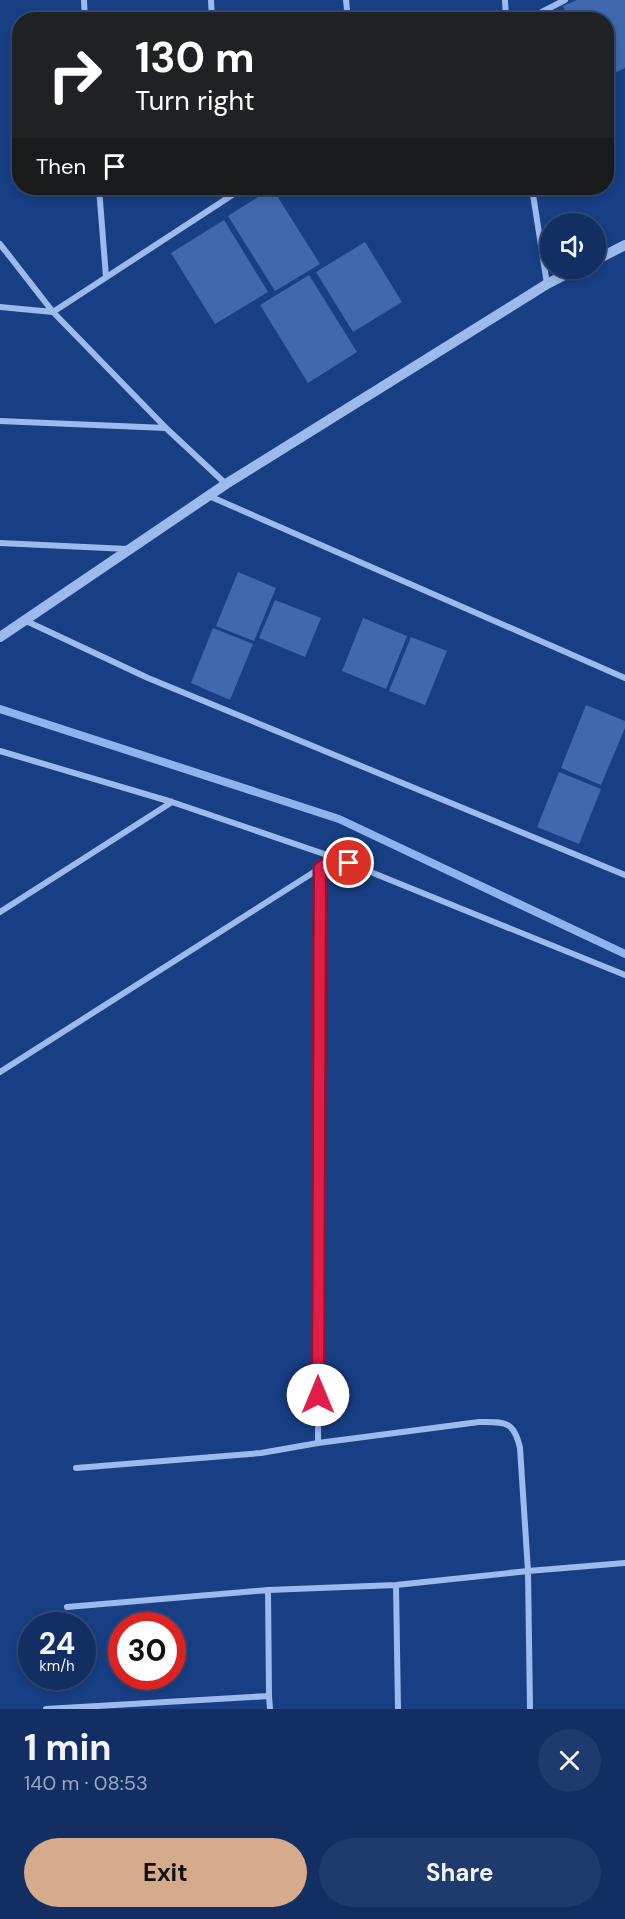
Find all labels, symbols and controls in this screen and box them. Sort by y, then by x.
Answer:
text: 130 m [135,30,255,85]
icon: right [36,36,114,114]
text: Turn right [135,83,255,118]
icon: arrive [98,150,131,183]
text: Then [36,152,86,181]
map controls [540,213,606,279]
button: sound [540,213,606,279]
pin [323,837,374,888]
icon: arrive [332,846,365,879]
position arrow [286,1363,350,1427]
speed limit sign: 30 [108,1612,186,1690]
text: 24 [39,1624,75,1663]
text: km/h [39,1656,75,1676]
text: 1 min [24,1724,112,1771]
button: close [538,1729,601,1792]
text: 140 m · 08:53 [24,1770,148,1796]
button: Exit [24,1838,307,1907]
button: Share [319,1838,601,1907]

